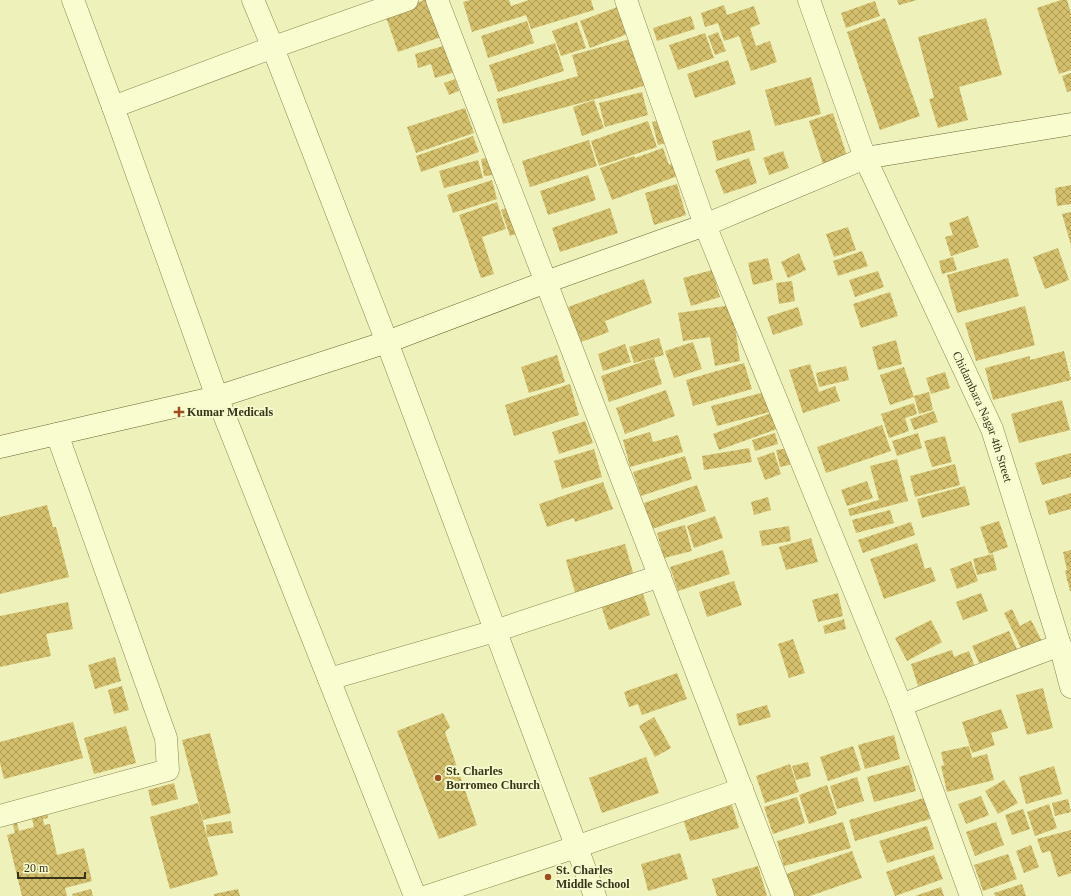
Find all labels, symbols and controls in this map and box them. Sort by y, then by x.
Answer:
street label: Chidambara Nagar 4th Street [950,349,1015,484]
place label: Kumar Medicals [187,405,273,419]
marker: Kumar Medicals [174,407,184,417]
place label: St. Charles Borromeo Church [446,764,540,792]
marker: St. Charles Borromeo Church [433,773,443,783]
scale bar [18,854,85,880]
text: 20 m [24,861,49,875]
place label: St. Charles Middle School [556,863,630,891]
marker: St. Charles Middle School [543,872,553,882]

